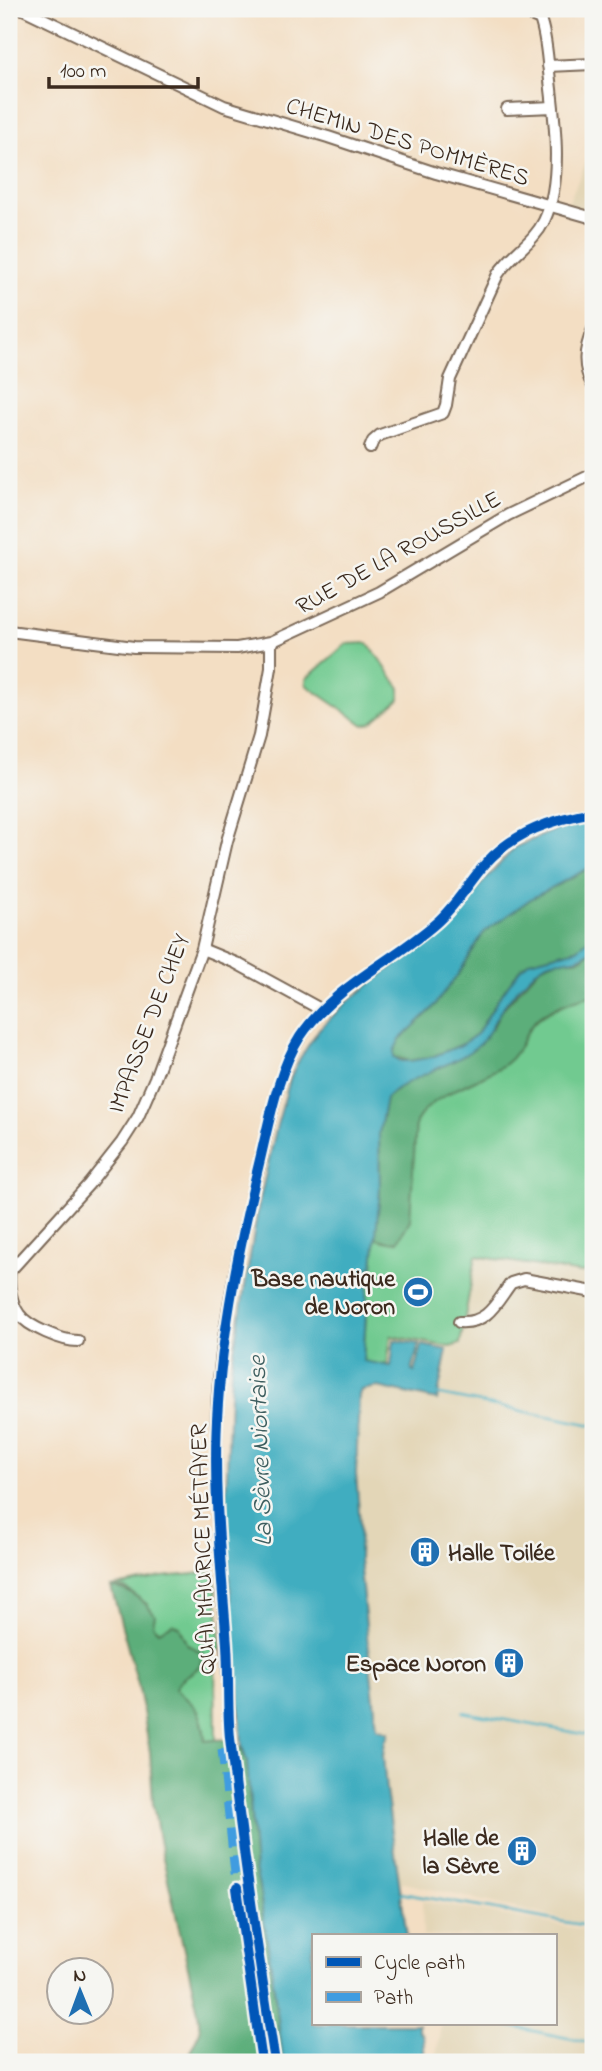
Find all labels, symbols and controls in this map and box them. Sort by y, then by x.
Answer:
scale bar [49,46,198,90]
text: 100 m [60,57,106,87]
street label: CHEMIN DES POMMÈRES [281,90,533,197]
street label: RUE DE LA ROUSSILLE [290,483,508,625]
street label: IMPASSE DE CHEY [100,929,201,1119]
place label: Base nautique de Noron [251,1263,396,1326]
sports icon: Base nautique de Noron [401,1275,435,1309]
water label: La Sèvre Niortaise [240,1354,284,1547]
street label: QUAI MAURICE MÉTAYER [183,1422,226,1675]
building icon: Halle Toilée [408,1535,442,1569]
place label: Halle Toilée [448,1537,556,1572]
building icon: Espace Noron [492,1646,526,1680]
place label: Espace Noron [345,1648,486,1683]
place label: Halle de la Sèvre [422,1822,500,1885]
building icon: Halle de la Sèvre [505,1834,539,1868]
legend [312,1934,556,2025]
text: Cycle path [374,1949,465,1981]
north arrow [46,1955,116,2025]
text: N [73,1963,87,1990]
text: Path [374,1984,413,2014]

